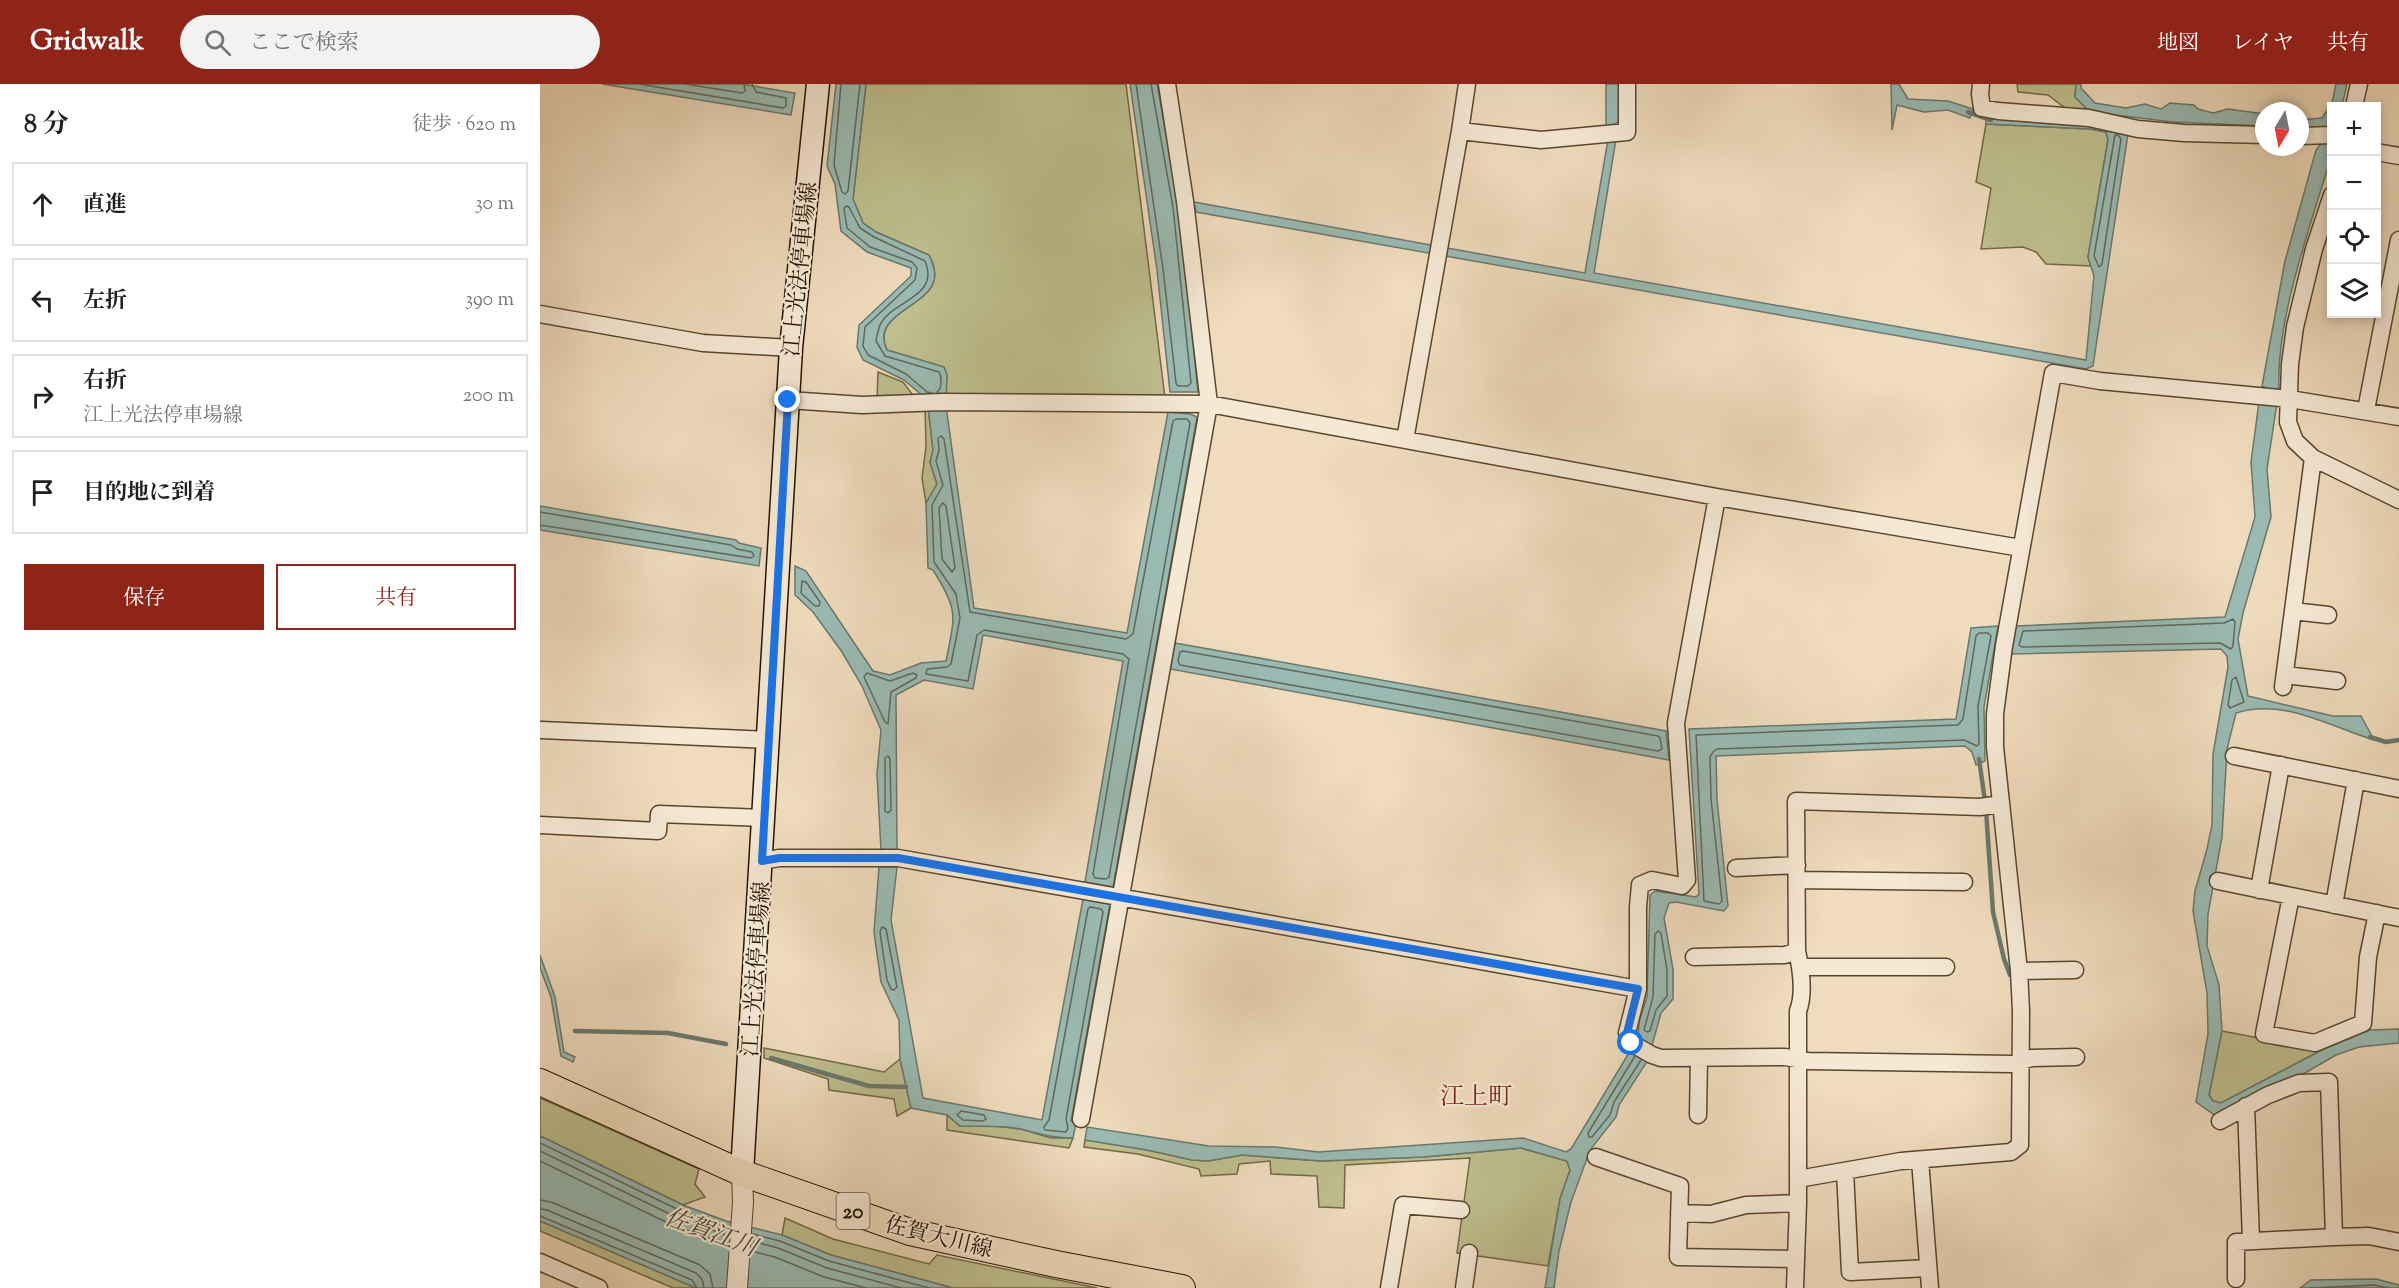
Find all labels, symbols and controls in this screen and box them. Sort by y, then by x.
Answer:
search box [180,15,600,69]
text: Gridwalk [30,22,144,62]
icon: search [201,26,234,59]
text: ここで検索 [249,28,359,60]
text: 地図 [2157,29,2199,59]
text: レイヤ [2232,29,2294,59]
text: 共有 [2327,29,2369,59]
north arrow [2255,102,2309,156]
map controls [2327,102,2381,318]
button: + [2327,102,2381,156]
text: 8 分 [24,107,69,144]
text: 徒歩 · 620 m [412,111,516,140]
button: − [2327,156,2381,210]
street label: 江上光法停車場線 [777,180,827,359]
icon: ahead [26,188,59,221]
text: 直進 [83,190,127,222]
text: 30 m [475,190,514,219]
button: locate [2327,210,2381,264]
button: layers [2327,264,2381,318]
icon: left [26,284,59,317]
text: 左折 [83,286,127,318]
text: 390 m [465,286,514,315]
text: 右折 [83,366,127,398]
icon: right [26,380,59,413]
text: 200 m [463,382,514,411]
route end [774,386,800,412]
text: 江上光法停車場線 [83,402,243,431]
icon: arrive [26,476,59,509]
text: 目的地に到着 [83,478,215,510]
button: 保存 [24,564,264,630]
button: 共有 [276,564,516,630]
street label: 江上光法停車場線 [736,880,780,1058]
route start [1617,1029,1643,1055]
district label: 江上町 [1440,1081,1512,1115]
road number: 20 [836,1193,870,1229]
water label: 佐賀江川 [659,1201,764,1267]
street label: 佐賀大川線 [881,1210,996,1268]

